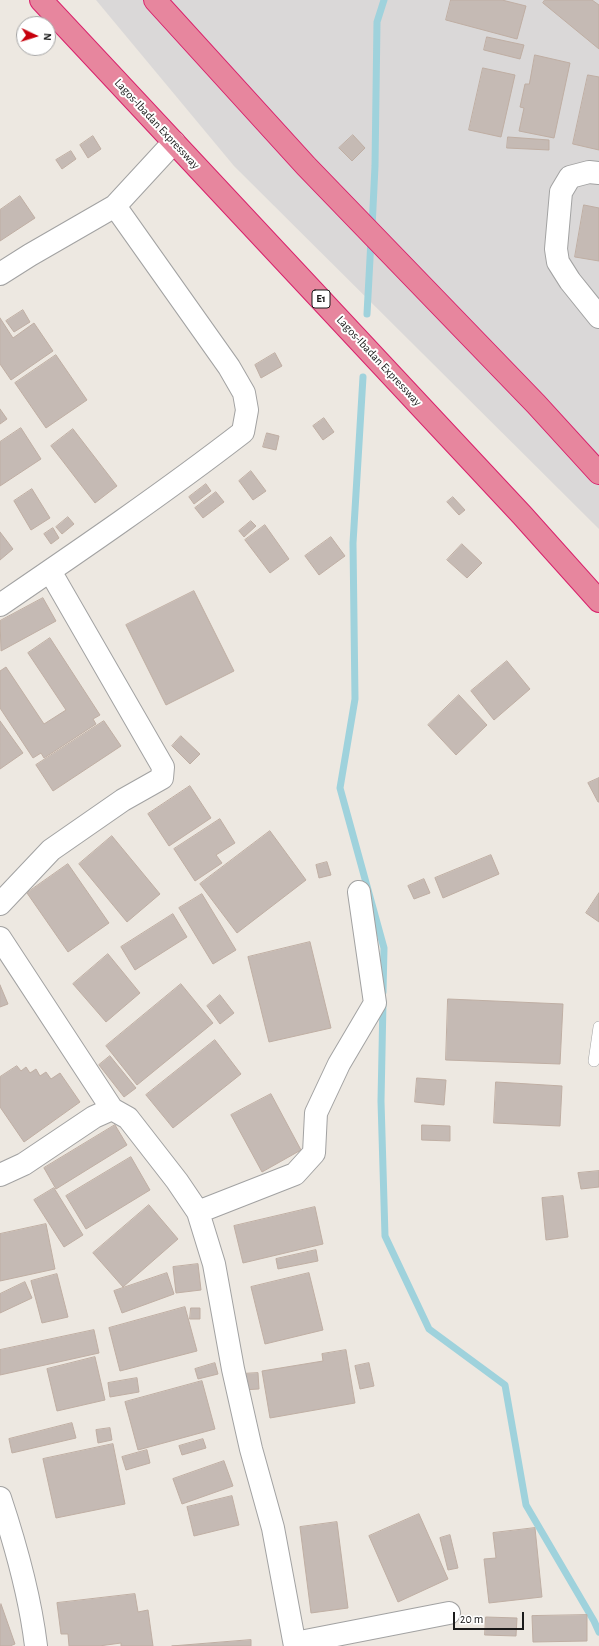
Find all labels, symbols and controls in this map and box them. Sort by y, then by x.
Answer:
north arrow [16,16,56,56]
text: N [42,33,53,41]
street label: Lagos-Ibadan Expressway [111,76,203,172]
road number: E1 [312,290,330,308]
street label: Lagos-Ibadan Expressway [333,313,425,409]
scale bar [455,1604,526,1630]
text: 20 m [460,1613,483,1625]

